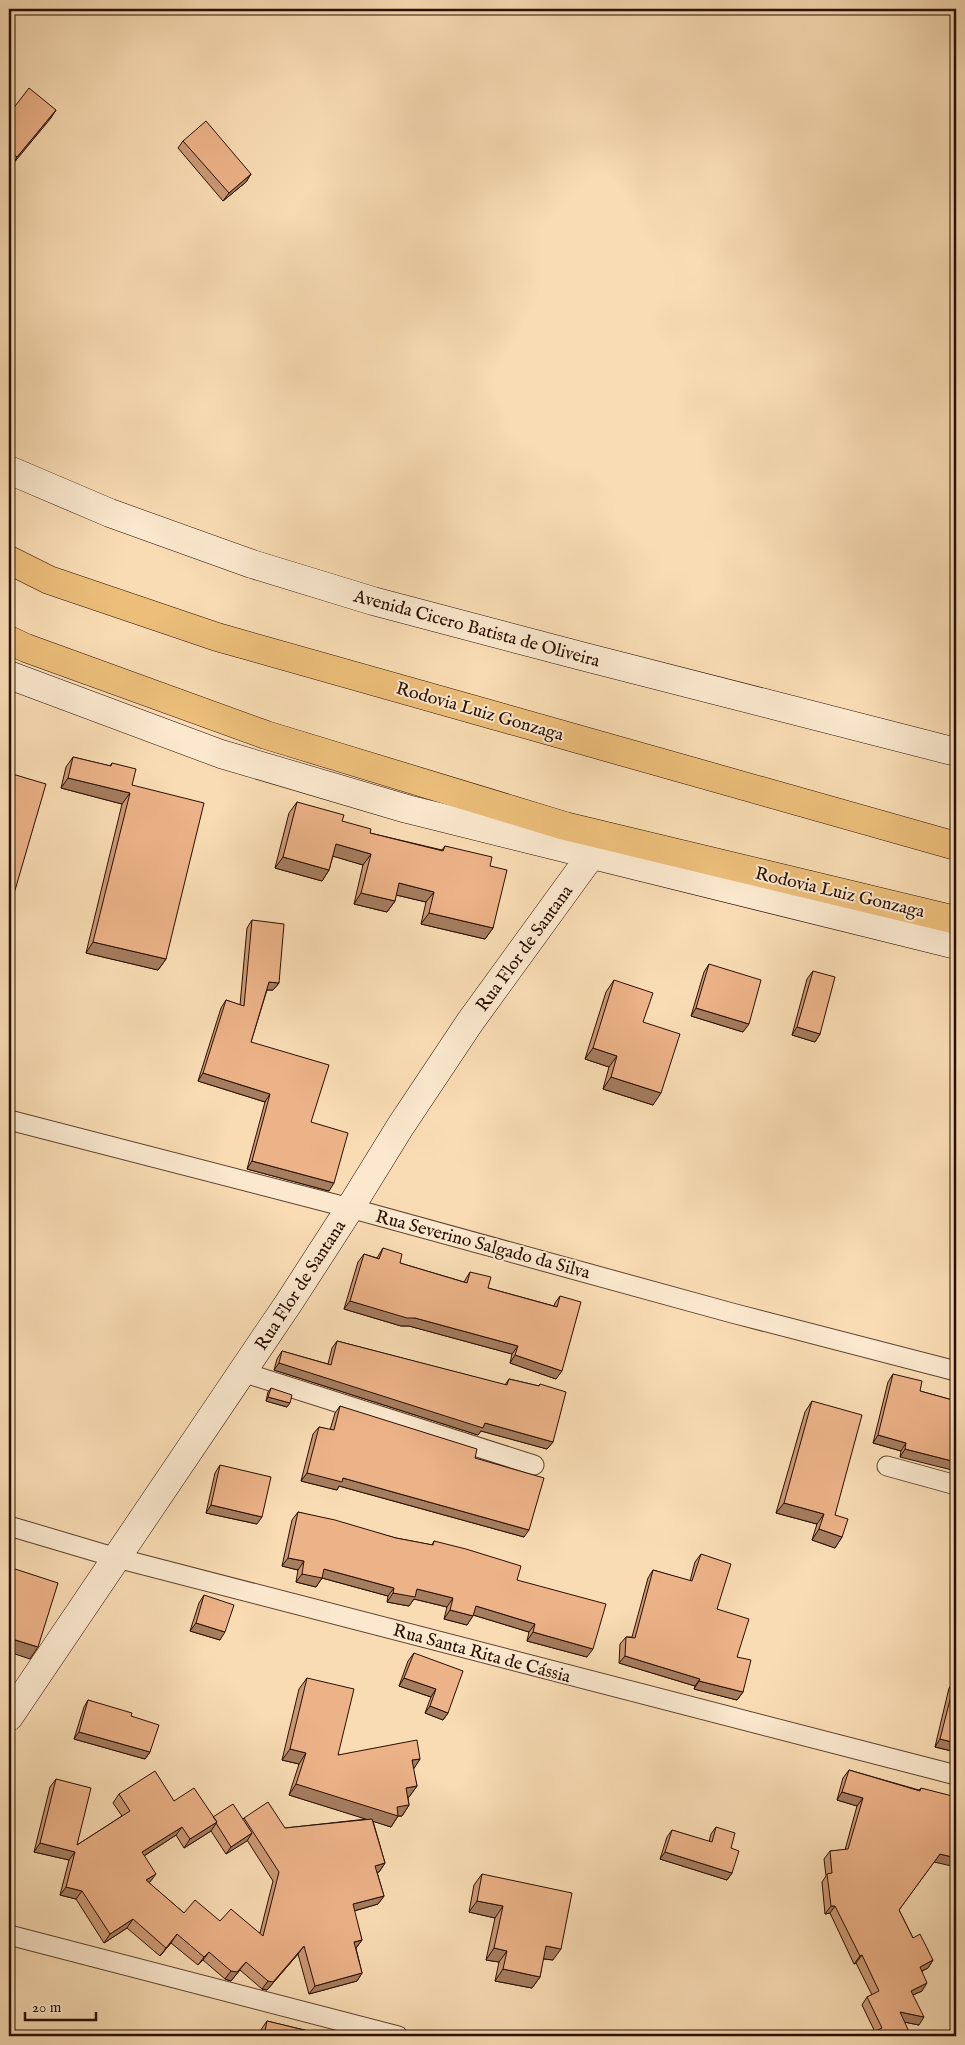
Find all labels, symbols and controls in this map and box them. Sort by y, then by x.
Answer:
street label: Avenida Cicero Batista de Oliveira [350,585,602,673]
street label: Rodovia Luiz Gonzaga [393,677,566,747]
street label: Rodovia Luiz Gonzaga [753,863,927,924]
street label: Rua Flor de Santana [472,881,579,1017]
street label: Rua Severino Salgado da Silva [373,1206,593,1285]
street label: Rua Flor de Santana [251,1216,352,1355]
street label: Rua Santa Rita de Cássia [390,1620,573,1689]
scale bar [25,1990,96,2022]
text: 20 m [32,1998,62,2017]

